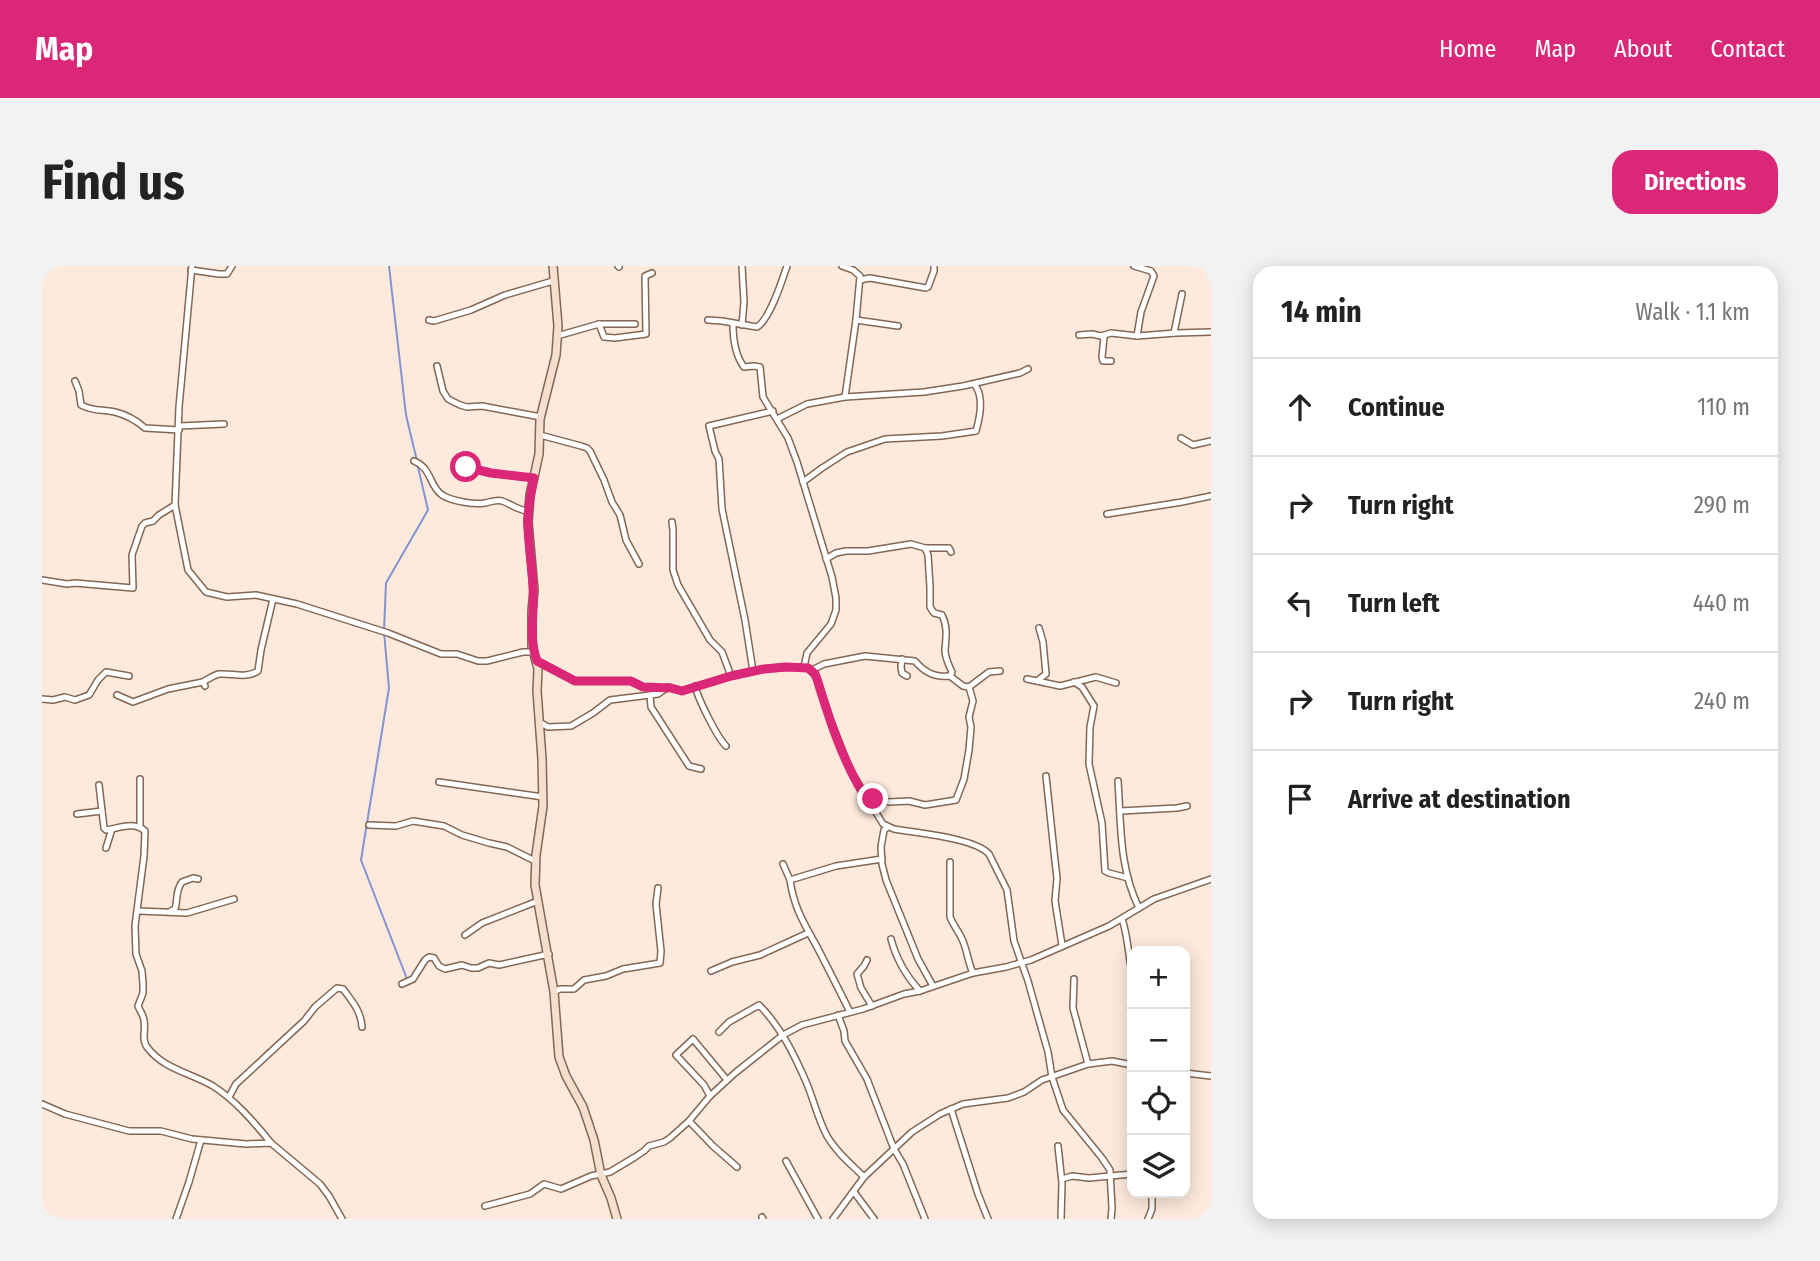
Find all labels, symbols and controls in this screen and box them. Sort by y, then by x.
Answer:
text: Map [35,29,93,69]
text: Home [1439,35,1496,63]
text: Map [1534,35,1576,63]
text: About [1614,35,1672,63]
text: Contact [1710,35,1785,63]
button: Directions [1612,150,1778,214]
text: Find us [42,153,185,212]
text: 14 min [1281,294,1362,330]
text: Walk · 1.1 km [1636,298,1750,326]
icon: ahead [1281,388,1319,426]
text: Continue [1348,392,1445,423]
text: 110 m [1697,393,1750,421]
route start [450,451,481,482]
icon: right [1281,486,1319,524]
text: Turn right [1348,490,1454,521]
text: 290 m [1694,491,1750,519]
icon: left [1281,584,1319,622]
text: Turn left [1348,588,1440,619]
text: 440 m [1693,589,1750,617]
icon: right [1281,682,1319,720]
text: Turn right [1348,686,1454,717]
text: 240 m [1694,687,1750,715]
icon: arrive [1281,780,1319,818]
route end [857,783,888,814]
text: Arrive at destination [1348,784,1571,815]
map controls [1127,946,1190,1198]
button: + [1127,946,1190,1009]
button: − [1127,1009,1190,1072]
button: locate [1127,1072,1190,1135]
button: layers [1127,1135,1190,1198]

